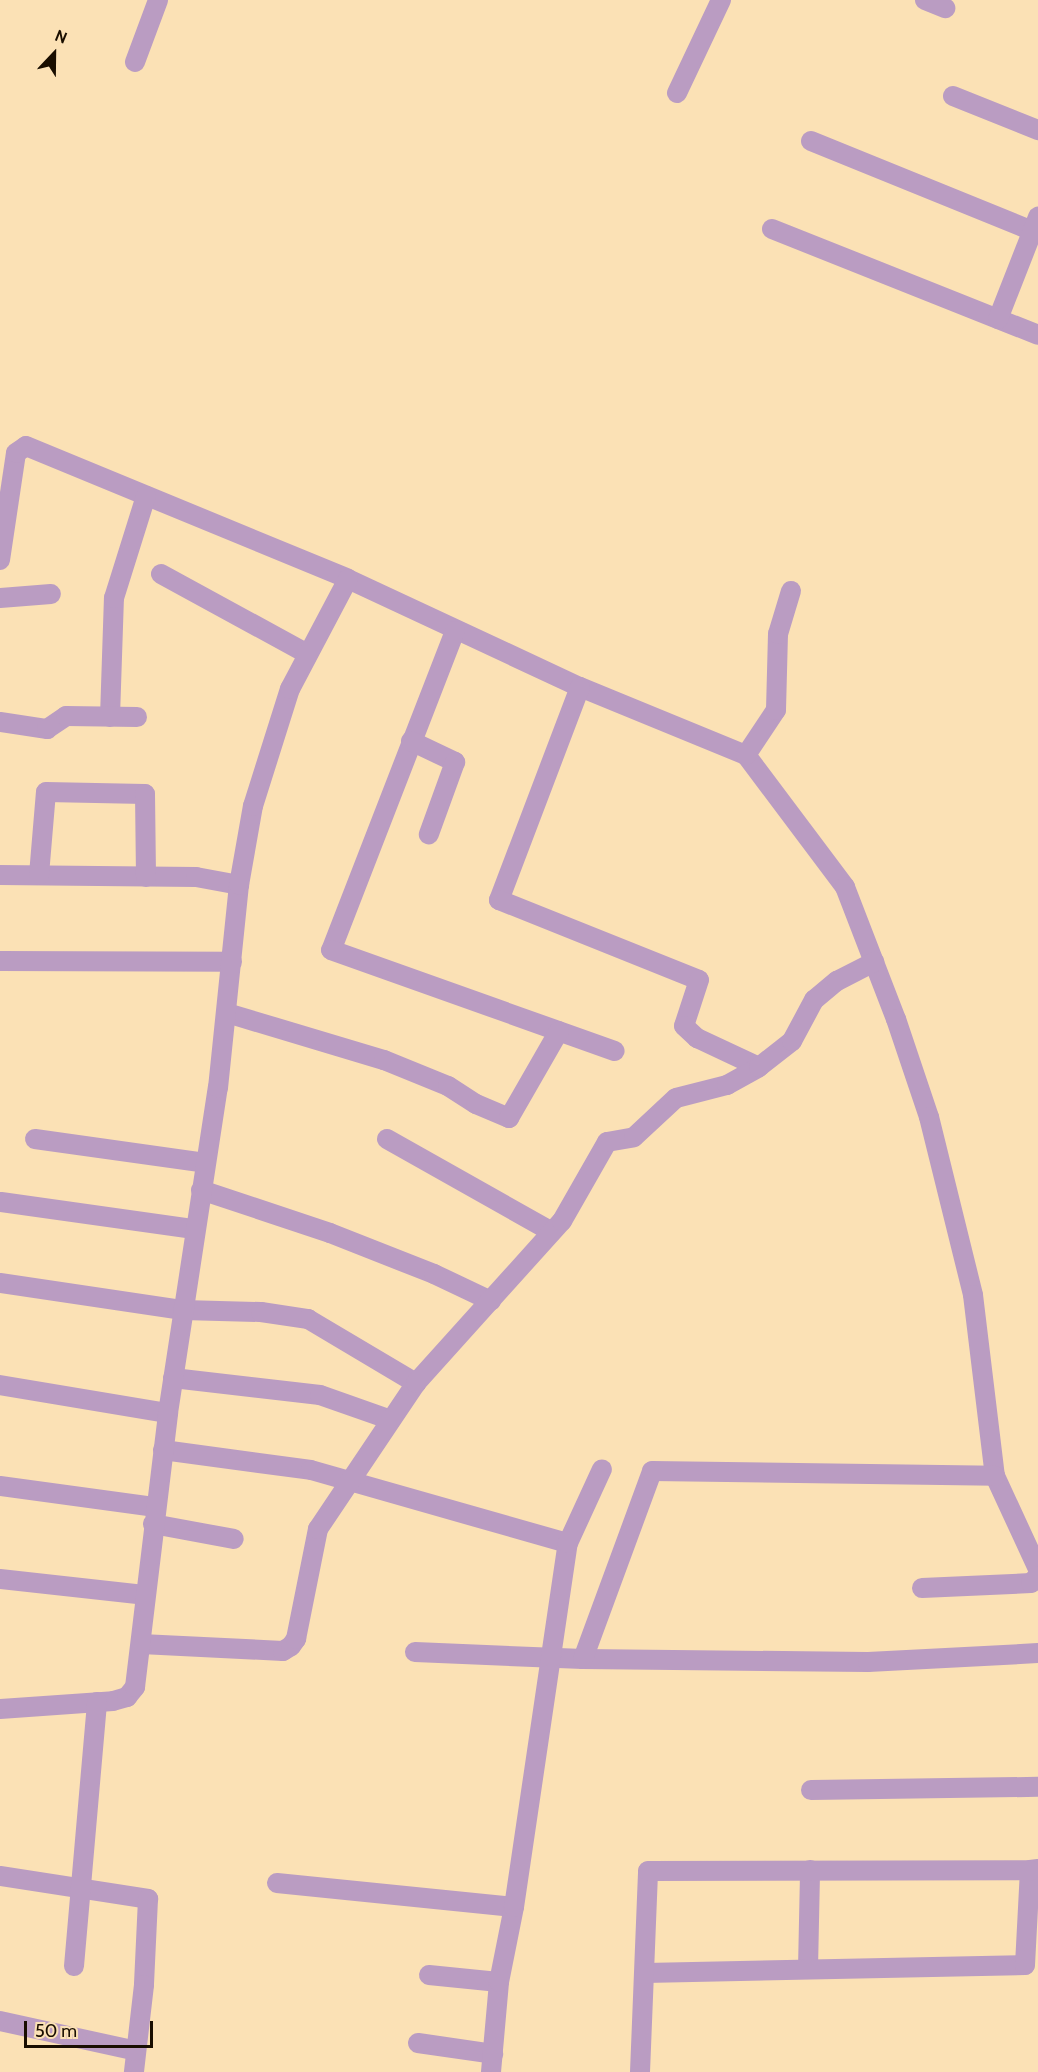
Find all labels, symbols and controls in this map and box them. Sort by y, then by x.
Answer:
north arrow [24,24,84,84]
text: N [52,26,70,48]
scale bar [27,2009,156,2047]
text: 50 m [35,2020,77,2042]

